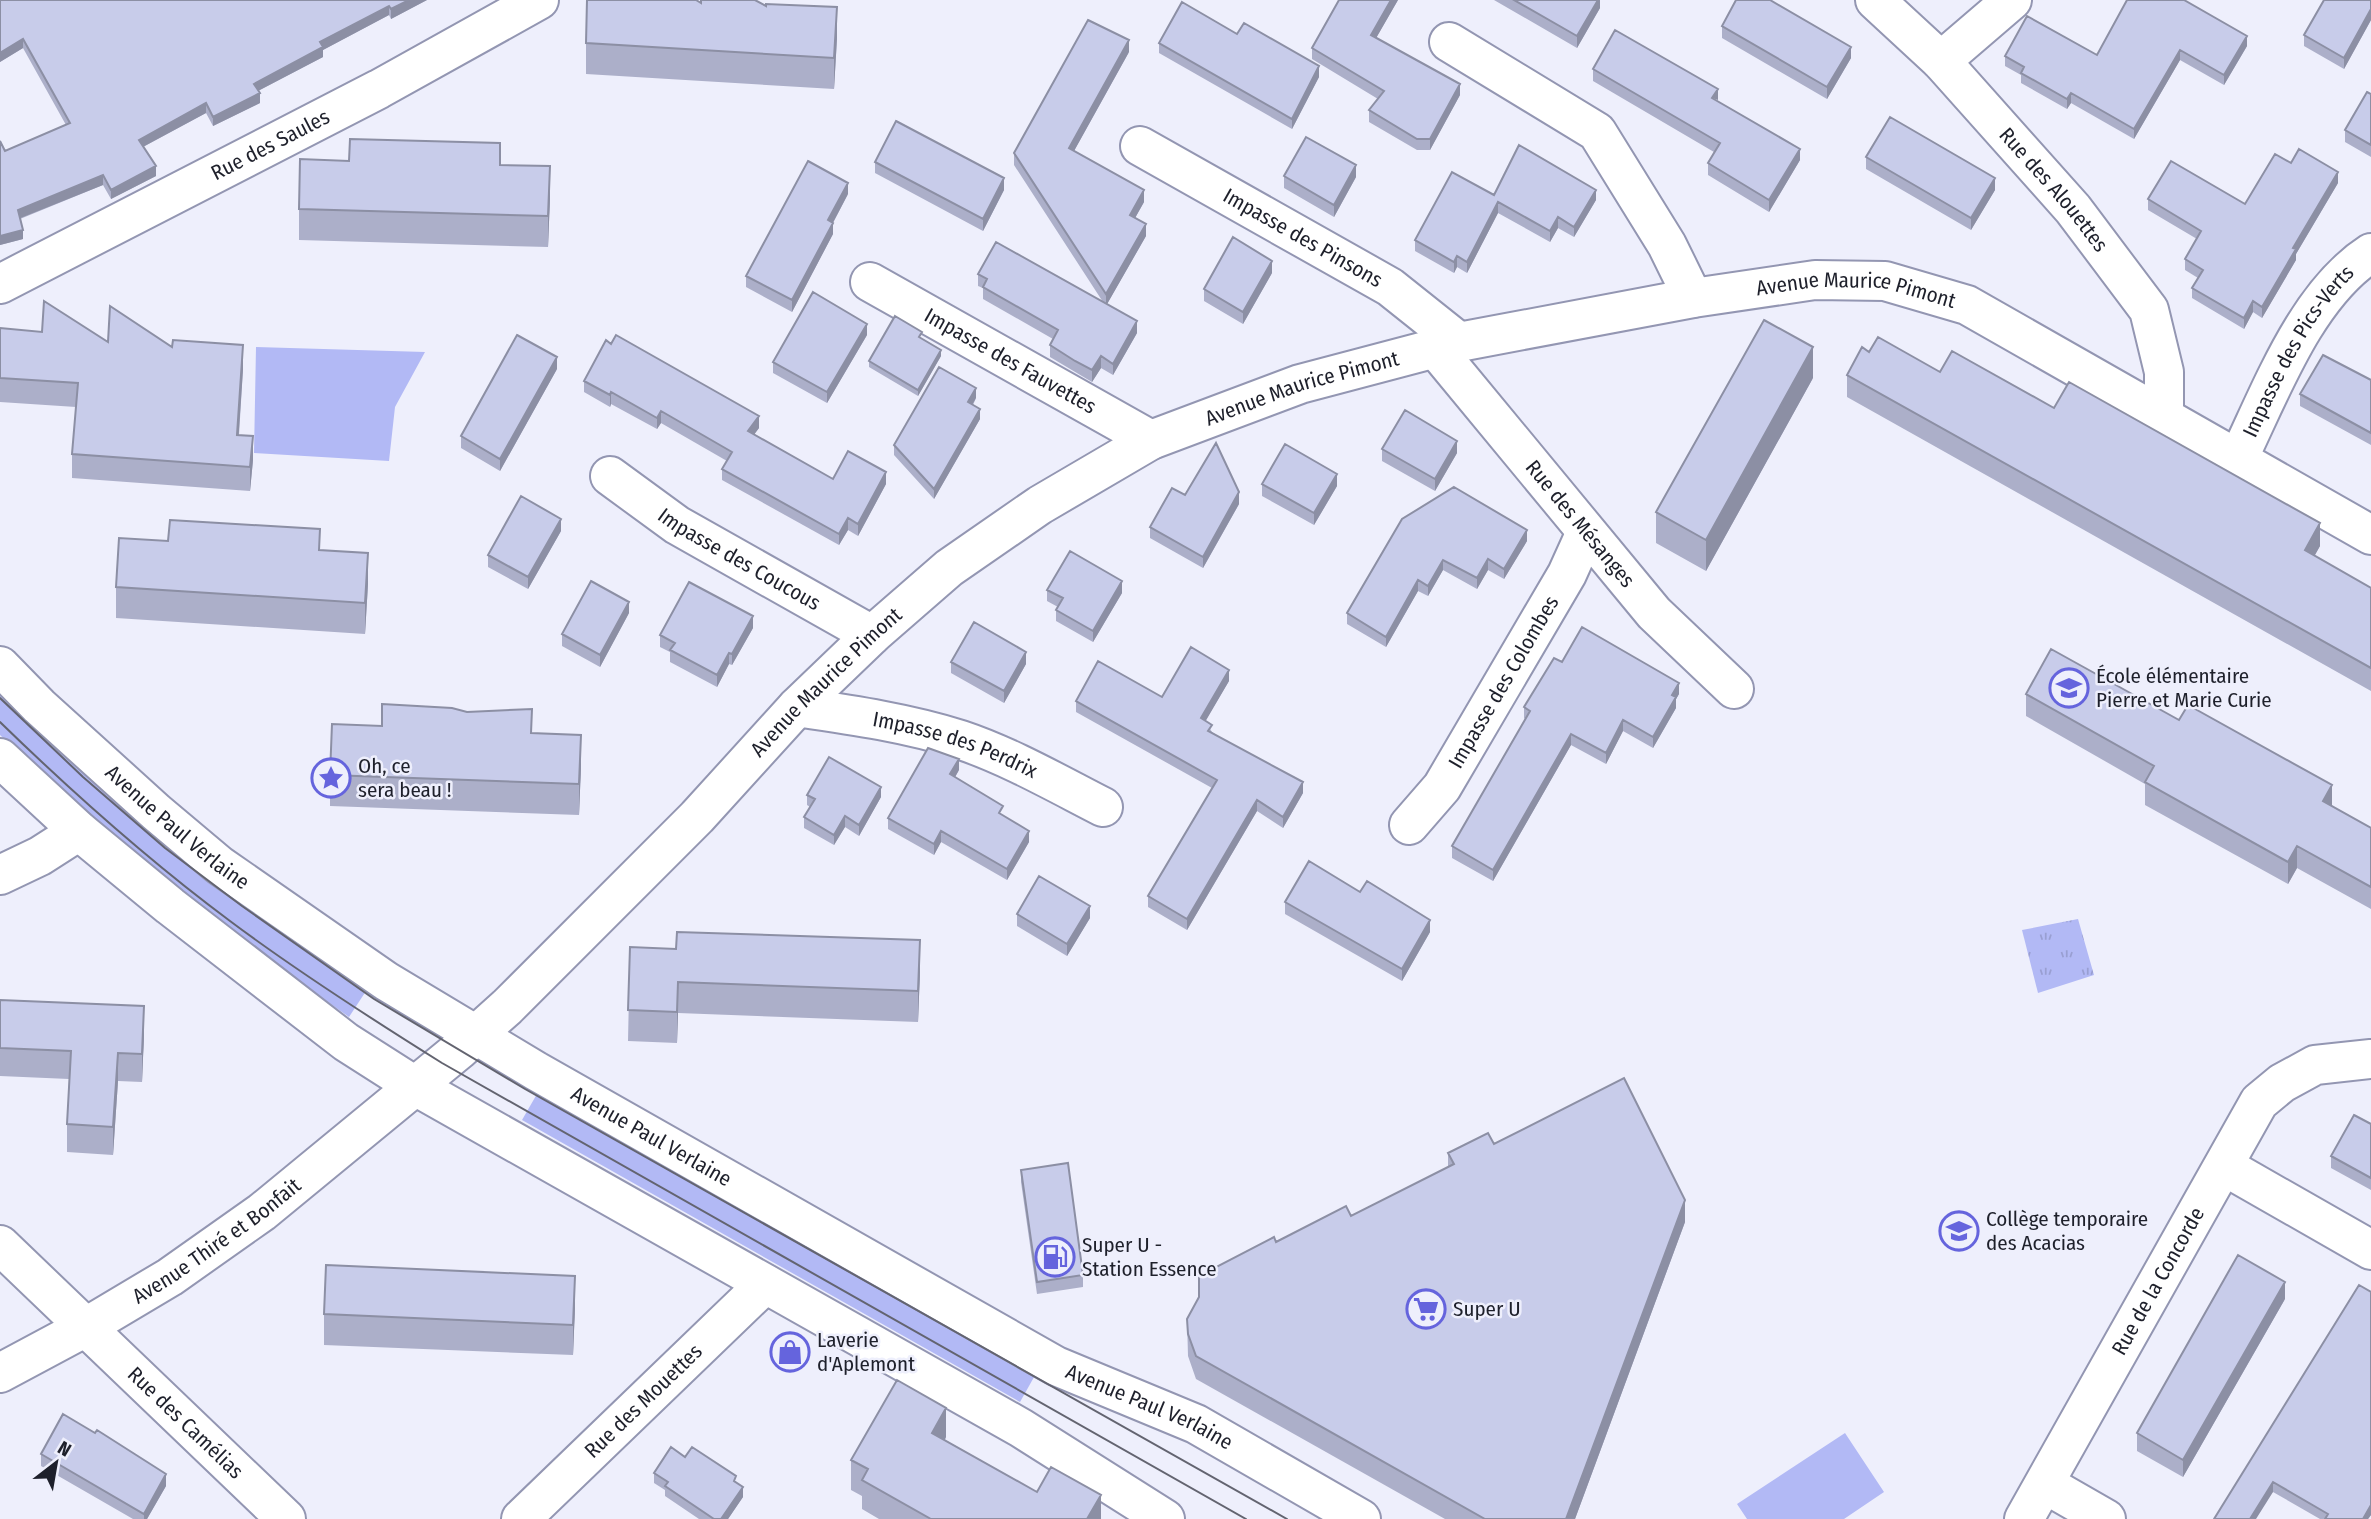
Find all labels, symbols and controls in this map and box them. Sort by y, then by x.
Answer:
street label: Rue des Saules [207,104,334,186]
street label: Rue des Alouettes [1994,122,2114,257]
street label: Impasse des Pinsons [1219,183,1387,293]
street label: Impasse des Pics-Verts [2237,259,2359,441]
street label: Avenue Maurice Pimont [1754,267,1959,314]
street label: Impasse des Fauvettes [920,302,1101,420]
street label: Avenue Maurice Pimont [1201,345,1402,432]
street label: Rue des Mésanges [1520,455,1641,593]
street label: Impasse des Coucous [653,502,825,616]
street label: Impasse des Colombes [1443,591,1564,773]
street label: Avenue Maurice Pimont [745,602,907,762]
place label: École élémentaire Pierre et Marie Curie [2096,663,2272,713]
school or university icon: École élémentaire Pierre et Marie Curie [2048,667,2090,709]
street label: Impasse des Perdrix [871,706,1042,784]
place label: Oh, ce sera beau ! [358,753,452,803]
place icon: Oh, ce sera beau ! [310,757,352,799]
street label: Avenue Paul Verlaine [100,760,254,895]
street label: Avenue Paul Verlaine [567,1081,736,1192]
street label: Avenue Thiré et Bonfait [128,1172,306,1309]
street label: Rue de la Concorde [2106,1203,2210,1360]
place label: Collège temporaire des Acacias [1986,1206,2148,1256]
school or university icon: Collège temporaire des Acacias [1938,1210,1980,1252]
place label: Super U - Station Essence [1082,1232,1217,1282]
fuel station icon: Super U - Station Essence [1034,1236,1076,1278]
supermarket icon: Super U [1405,1288,1447,1330]
place label: Super U [1453,1296,1521,1322]
place label: Laverie d'Aplemont [817,1327,915,1377]
shop icon: Laverie d'Aplemont [769,1331,811,1373]
street label: Rue des Mouettes [579,1338,708,1464]
street label: Avenue Paul Verlaine [1062,1358,1237,1455]
street label: Rue des Camélias [122,1361,249,1484]
north arrow [21,1428,91,1498]
text: N [54,1436,75,1462]

